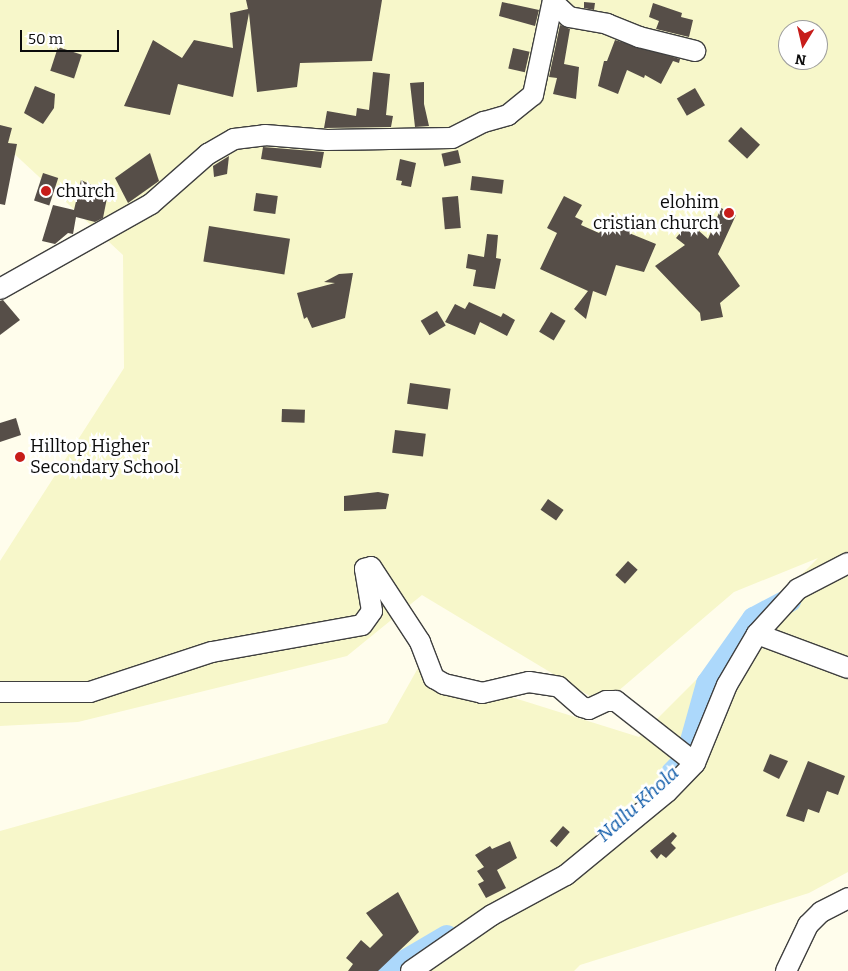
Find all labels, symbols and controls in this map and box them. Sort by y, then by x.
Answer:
scale bar [22,20,121,52]
north arrow [778,20,828,70]
text: 50 m [28,30,63,48]
text: N [794,50,807,69]
place label: church [56,180,115,202]
marker: church [40,185,52,197]
place label: elohim cristian church [593,192,719,234]
marker: elohim cristian church [723,207,735,219]
place label: Hilltop Higher Secondary School [30,436,179,478]
marker: Hilltop Higher Secondary School [14,451,26,463]
water label: Nallu Khola [592,761,684,847]

